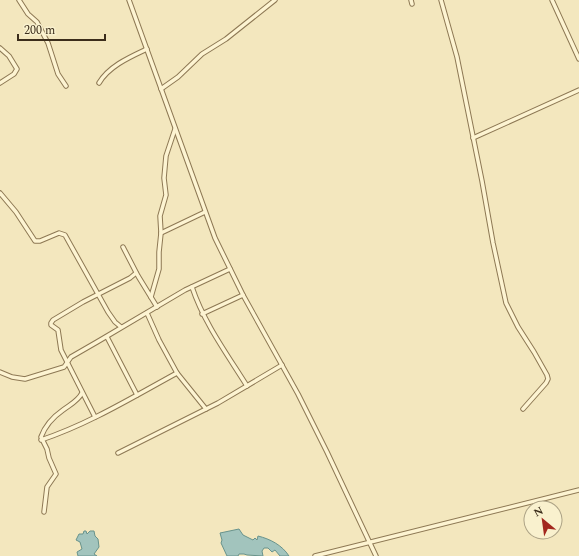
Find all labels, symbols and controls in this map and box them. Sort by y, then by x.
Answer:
scale bar [18,16,105,42]
text: 200 m [24,21,55,40]
north arrow [523,500,563,540]
text: N [530,502,546,521]

